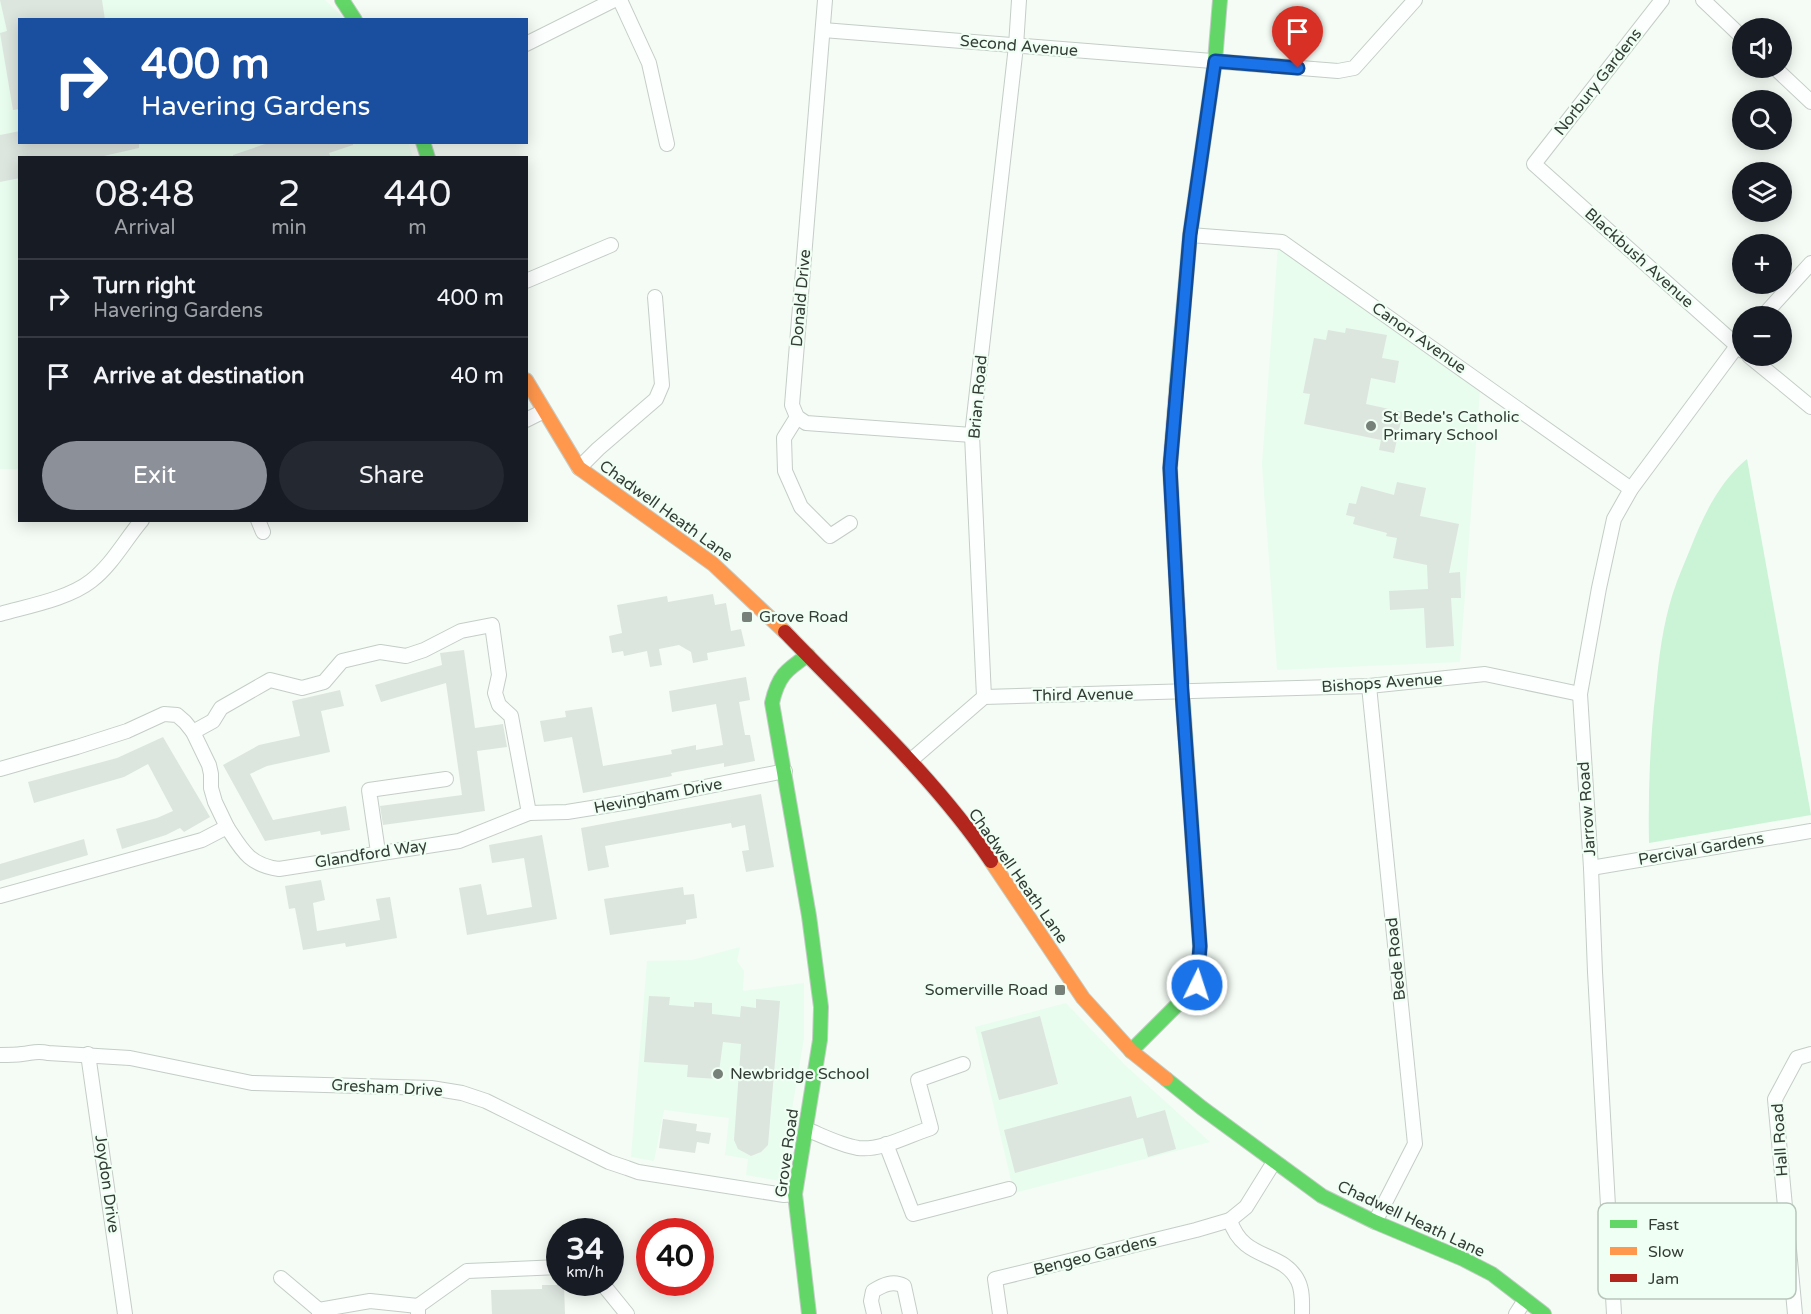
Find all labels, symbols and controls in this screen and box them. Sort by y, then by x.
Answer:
pin [1272,6,1323,68]
icon: arrive [1281,15,1314,48]
map controls [1732,18,1792,366]
button: sound [1732,18,1792,78]
street label: Norbury Gardens [1550,24,1646,140]
street label: Second Avenue [959,31,1079,61]
text: 400 m [141,39,270,90]
icon: right [42,42,120,120]
text: Havering Gardens [141,90,371,123]
button: search [1732,90,1792,150]
button: layers [1732,162,1792,222]
text: 08:48 [95,173,195,216]
text: 2 [278,173,300,216]
text: 440 [383,173,451,216]
street label: Blackbush Avenue [1580,204,1698,312]
text: Arrival [114,216,176,240]
text: min [271,216,307,240]
text: m [408,216,427,240]
button: + [1732,234,1792,294]
street label: Donald Drive [787,248,815,348]
text: Turn right [93,273,195,299]
icon: right [42,282,75,315]
text: 400 m [437,285,504,311]
street label: Canon Avenue [1368,298,1470,378]
text: Havering Gardens [93,299,263,323]
button: − [1732,306,1792,366]
street label: Brian Road [964,354,992,440]
icon: arrive [42,360,75,393]
text: Arrive at destination [93,363,304,389]
text: 40 m [450,363,504,389]
place label: St Bede's Catholic Primary School [1383,407,1519,445]
marker: St Bede's Catholic Primary School [1364,419,1378,433]
button: Exit [42,441,267,510]
button: Share [279,441,504,510]
street label: Chadwell Heath Lane [595,456,737,566]
place label: Grove Road [759,607,848,627]
marker: Grove Road [740,610,754,624]
street label: Bishops Avenue [1321,669,1443,697]
street label: Third Avenue [1032,684,1134,706]
street label: Jarrow Road [1574,761,1600,857]
street label: Hevingham Drive [592,774,724,818]
street label: Chadwell Heath Lane [964,805,1072,947]
street label: Percival Gardens [1637,828,1765,870]
street label: Glandford Way [313,835,429,873]
street label: Bede Road [1382,916,1410,1002]
position arrow [1165,953,1229,1017]
place label: Somerville Road [925,980,1048,1000]
marker: Somerville Road [1053,983,1067,997]
place label: Newbridge School [730,1064,869,1084]
marker: Newbridge School [711,1067,725,1081]
street label: Gresham Drive [331,1075,443,1101]
street label: Hall Road [1767,1103,1793,1177]
street label: Grove Road [771,1107,803,1199]
street label: Joydon Drive [90,1134,124,1234]
street label: Chadwell Heath Lane [1334,1176,1488,1262]
legend [1598,1203,1796,1299]
text: Fast [1648,1215,1679,1235]
speed limit sign: 40 [636,1218,714,1296]
street label: Bengeo Gardens [1031,1230,1159,1280]
text: 34 [566,1231,604,1268]
text: Slow [1648,1242,1684,1262]
text: km/h [566,1263,604,1281]
text: Jam [1648,1269,1679,1289]

